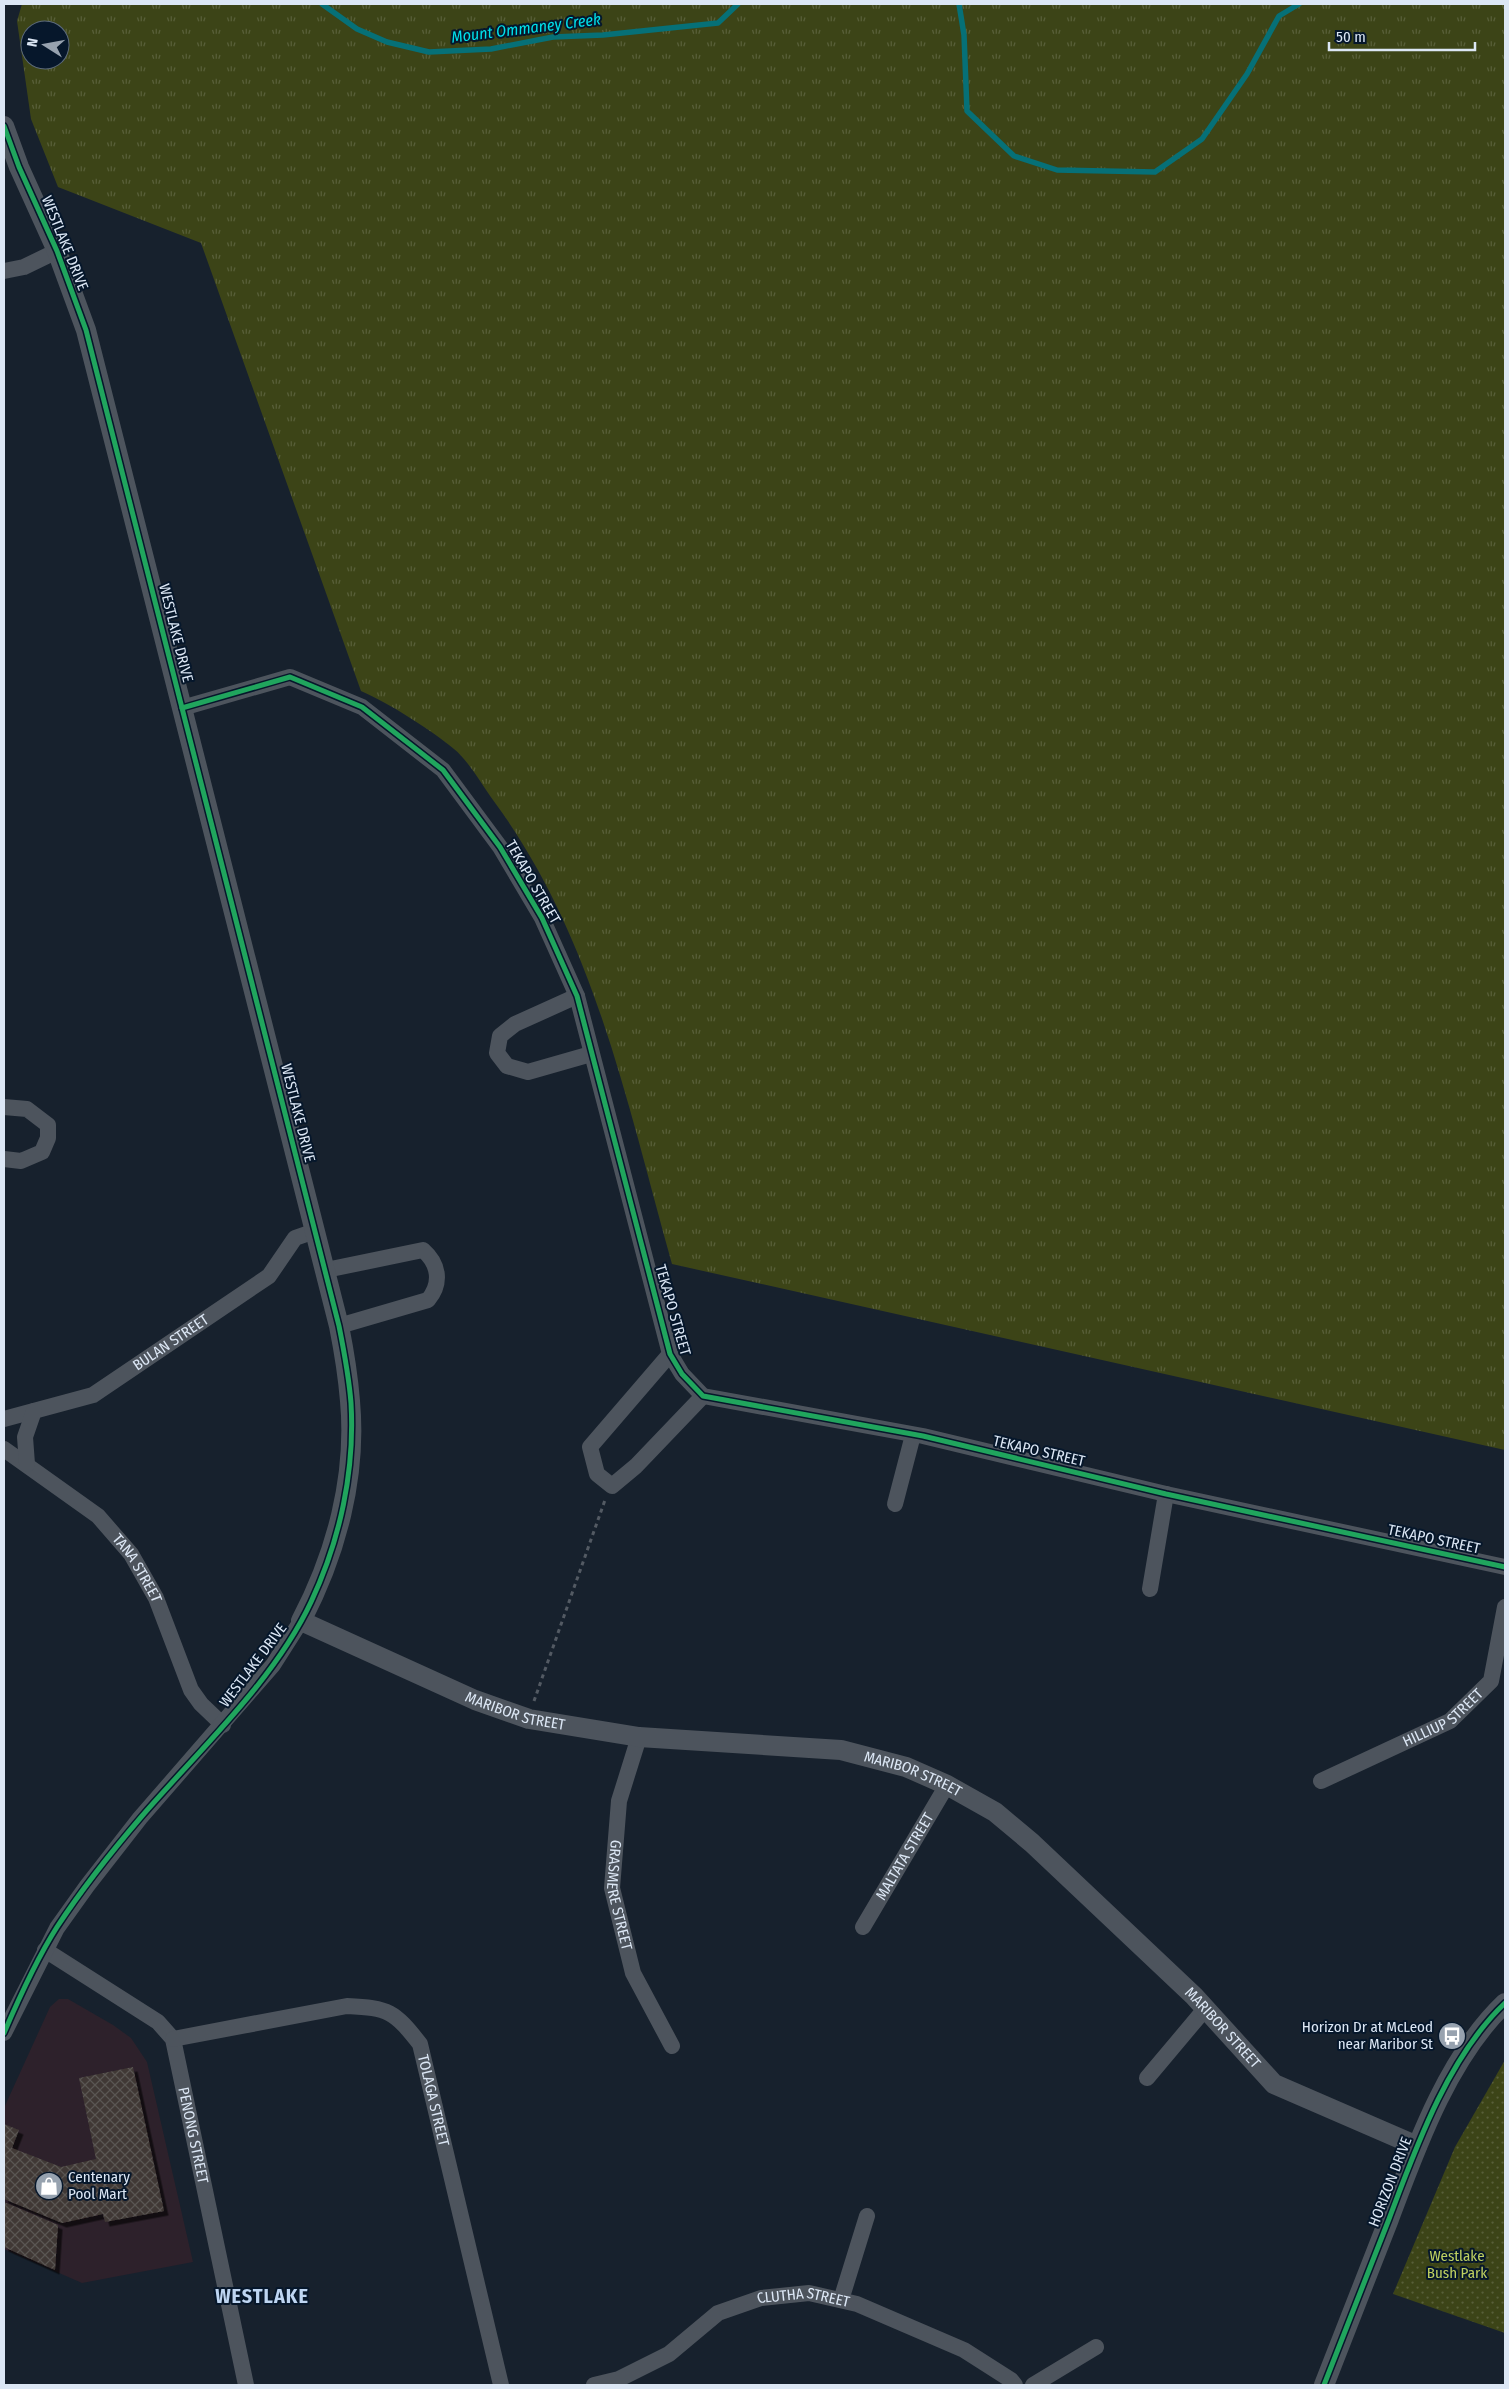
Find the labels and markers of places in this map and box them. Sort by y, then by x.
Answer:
place label: Horizon Dr at McLeod near Maribor St [1302,2018,1433,2053]
bus stop icon: Horizon Dr at McLeod near Maribor St [1437,2021,1467,2051]
place label: Centenary Pool Mart [68,2168,130,2203]
shop icon: Centenary Pool Mart [34,2171,64,2201]

